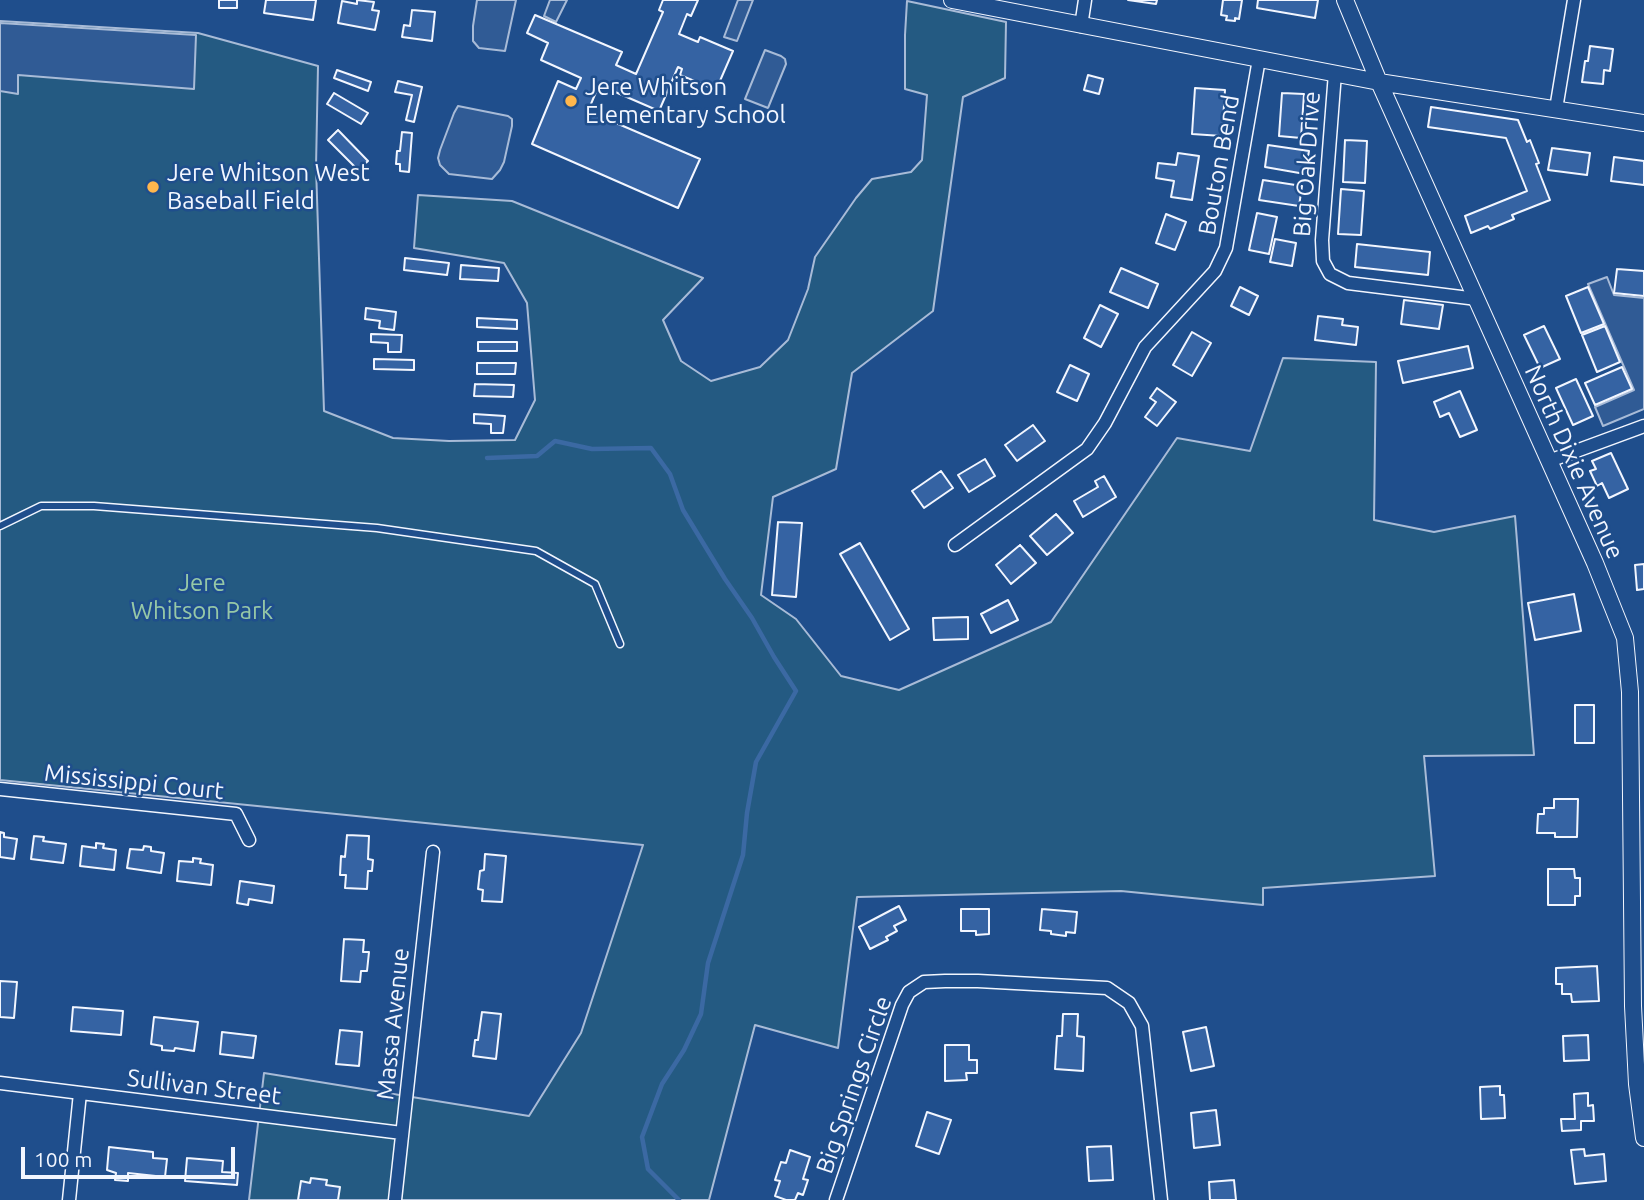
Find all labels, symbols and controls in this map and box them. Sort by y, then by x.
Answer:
place label: Jere Whitson Elementary School [585,73,786,129]
street label: Big Oak Drive [1288,90,1326,238]
marker: Jere Whitson Elementary School [563,93,579,109]
street label: Bouton Bend [1193,93,1245,237]
place label: Jere Whitson West Baseball Field [167,159,370,215]
marker: Jere Whitson West Baseball Field [145,179,161,195]
street label: North Dixie Avenue [1518,361,1630,563]
park label: Jere Whitson Park [131,569,273,625]
street label: Mississippi Court [43,758,225,806]
street label: Massa Avenue [371,947,415,1101]
street label: Big Springs Circle [810,993,898,1177]
street label: Sullivan Street [125,1063,283,1111]
scale bar [24,1134,238,1178]
text: 100 m [34,1147,92,1171]

